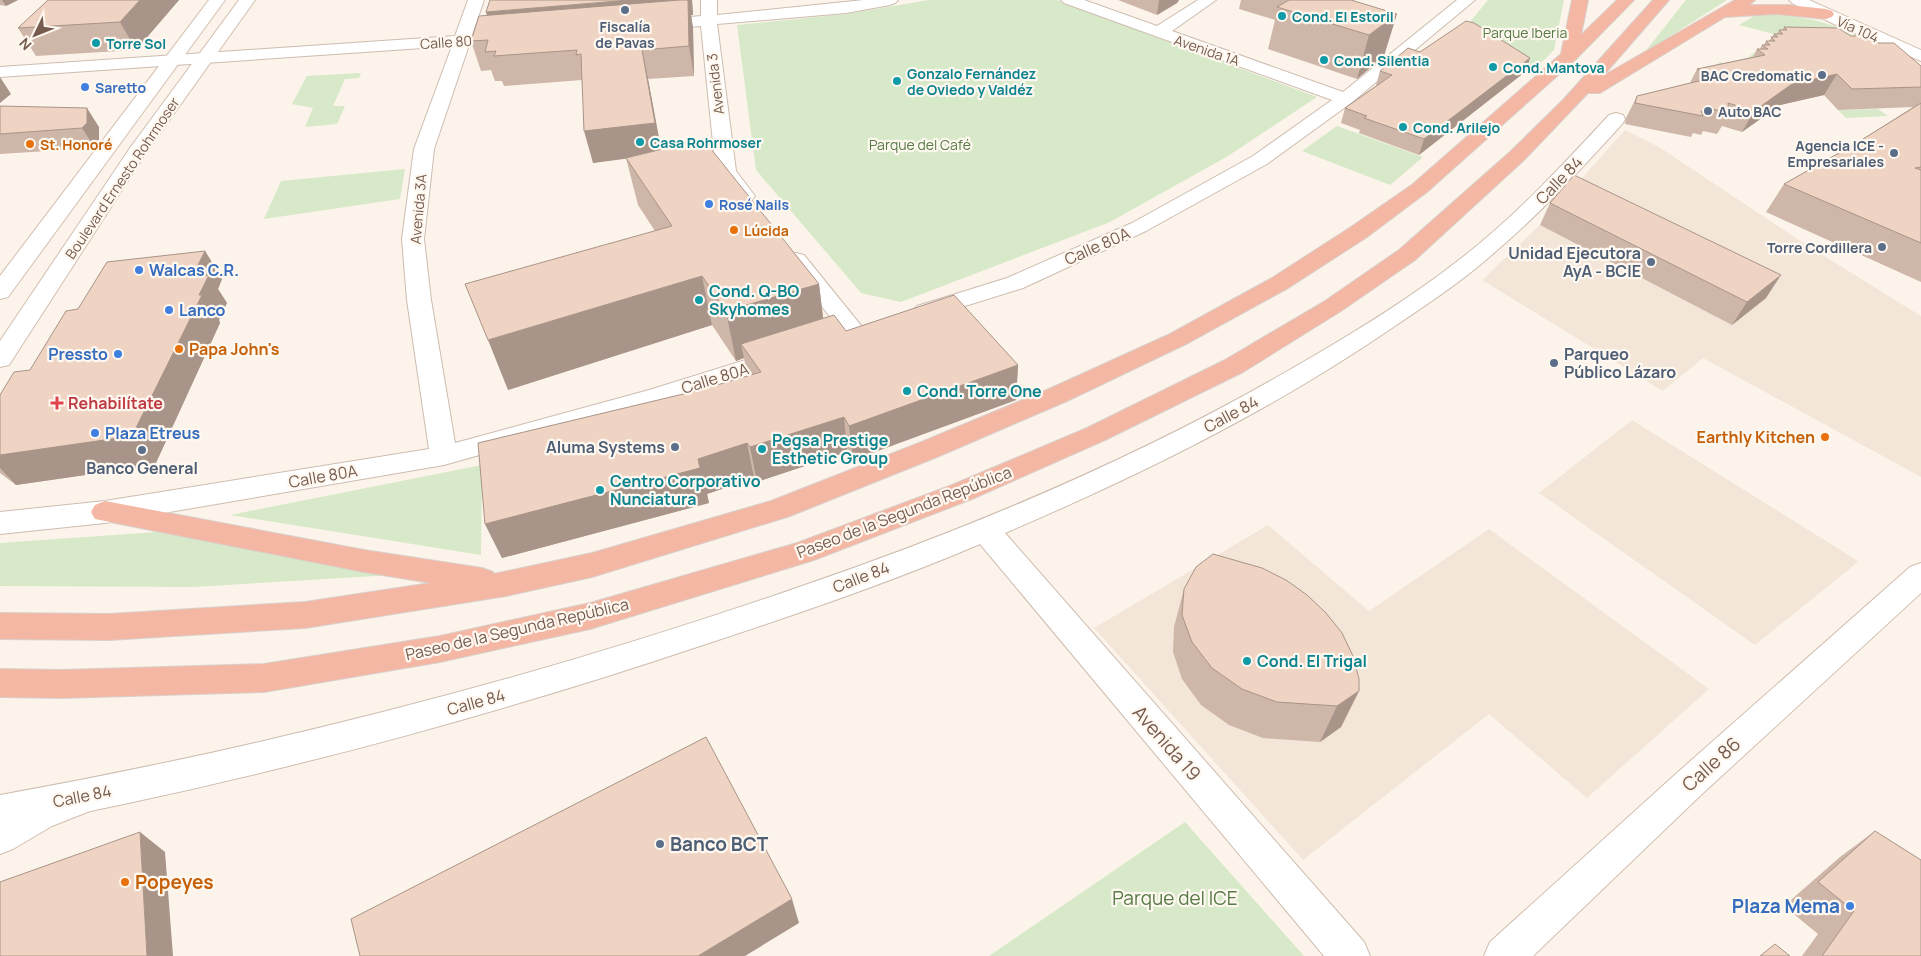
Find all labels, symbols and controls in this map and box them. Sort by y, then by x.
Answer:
marker: Fiscalía de Pavas [619,4,631,16]
place label: Cond. El Estoril [1292,7,1394,26]
north arrow [10,10,60,60]
marker: Cond. El Estoril [1276,10,1288,22]
street label: Vía 104 [1834,11,1882,47]
place label: Fiscalía de Pavas [595,17,655,52]
park label: Parque Iberia [1483,23,1567,42]
street label: Avenida 1A [1172,30,1242,70]
street label: Calle 80 [419,31,473,53]
text: N [15,34,36,54]
place label: Torre Sol [106,34,166,53]
marker: Torre Sol [90,37,102,49]
place label: Cond. Silentia [1334,51,1429,70]
street label: Avenida 3 [702,52,728,116]
marker: Cond. Silentia [1318,54,1330,66]
place label: Cond. Mantova [1503,58,1605,77]
marker: Cond. Mantova [1487,61,1499,73]
place label: Gonzalo Fernández de Oviedo y Valdéz [907,64,1036,99]
place label: BAC Credomatic [1701,66,1812,85]
marker: BAC Credomatic [1816,69,1828,81]
marker: Gonzalo Fernández de Oviedo y Valdéz [891,75,903,87]
place label: Saretto [95,78,146,97]
marker: Saretto [79,81,91,93]
street label: Boulevard Ernesto Rohrmoser [61,93,183,263]
place label: Auto BAC [1718,102,1782,121]
marker: Auto BAC [1702,105,1714,117]
place label: Cond. Arilejo [1413,118,1501,137]
marker: Cond. Arilejo [1397,121,1409,133]
place label: Casa Rohrmoser [650,133,762,152]
place label: St. Honoré [40,135,112,154]
park label: Parque del Café [869,135,971,154]
marker: Casa Rohrmoser [634,136,646,148]
place label: Agencia ICE - Empresariales [1788,136,1884,171]
marker: St. Honoré [24,138,36,150]
marker: Agencia ICE - Empresariales [1888,147,1900,159]
street label: Calle 84 [1531,151,1587,209]
street label: Avenida 3A [405,173,431,245]
place label: Rosé Nails [719,195,789,214]
marker: Rosé Nails [703,198,715,210]
place label: Lúcida [744,221,789,240]
street label: Calle 80A [1061,222,1133,270]
marker: Lúcida [728,224,740,236]
place label: Torre Cordillera [1767,238,1872,257]
marker: Torre Cordillera [1876,241,1888,253]
place label: Unidad Ejecutora AyA - BCIE [1508,242,1641,282]
marker: Unidad Ejecutora AyA - BCIE [1645,256,1657,268]
place label: Walcas C.R. [149,259,239,281]
marker: Walcas C.R. [133,264,145,276]
place label: Cond. Q-BO Skyhomes [709,280,799,320]
marker: Cond. Q-BO Skyhomes [693,294,705,306]
place label: Lanco [179,299,226,321]
marker: Lanco [163,304,175,316]
place label: Papa John's [189,338,280,360]
place label: Pressto [48,343,108,365]
marker: Papa John's [173,343,185,355]
place label: Parqueo Público Lázaro [1564,343,1676,383]
marker: Pressto [112,348,124,360]
street label: Calle 80A [679,357,751,399]
marker: Parqueo Público Lázaro [1548,357,1560,369]
place label: Cond. Torre One [917,380,1042,402]
marker: Cond. Torre One [901,385,913,397]
street label: Calle 84 [1200,390,1262,438]
place label: Rehabilítate [68,392,163,414]
marker: Rehabilítate [50,396,64,410]
place label: Plaza Etreus [105,422,201,444]
place label: Earthly Kitchen [1697,426,1815,448]
marker: Plaza Etreus [89,427,101,439]
place label: Pegsa Prestige Esthetic Group [772,429,889,469]
marker: Earthly Kitchen [1819,431,1831,443]
place label: Aluma Systems [546,436,665,458]
marker: Aluma Systems [669,441,681,453]
marker: Pegsa Prestige Esthetic Group [756,443,768,455]
marker: Banco General [136,444,148,456]
place label: Banco General [86,457,198,479]
street label: Calle 80A [287,459,359,493]
street label: Paseo de la Segunda República [793,461,1015,563]
place label: Centro Corporativo Nunciatura [610,470,761,510]
marker: Centro Corporativo Nunciatura [594,484,606,496]
street label: Calle 84 [829,556,893,598]
street label: Paseo de la Segunda República [403,593,631,665]
place label: Cond. El Trigal [1257,650,1367,672]
marker: Cond. El Trigal [1241,655,1253,667]
street label: Calle 84 [445,684,507,720]
street label: Avenida 19 [1127,700,1207,786]
street label: Calle 86 [1676,731,1746,797]
street label: Calle 84 [51,780,113,812]
place label: Banco BCT [670,831,769,857]
marker: Banco BCT [654,838,666,850]
place label: Popeyes [135,869,214,895]
marker: Popeyes [119,876,131,888]
park label: Parque del ICE [1112,885,1238,911]
place label: Plaza Mema [1732,893,1840,919]
marker: Plaza Mema [1844,900,1856,912]

